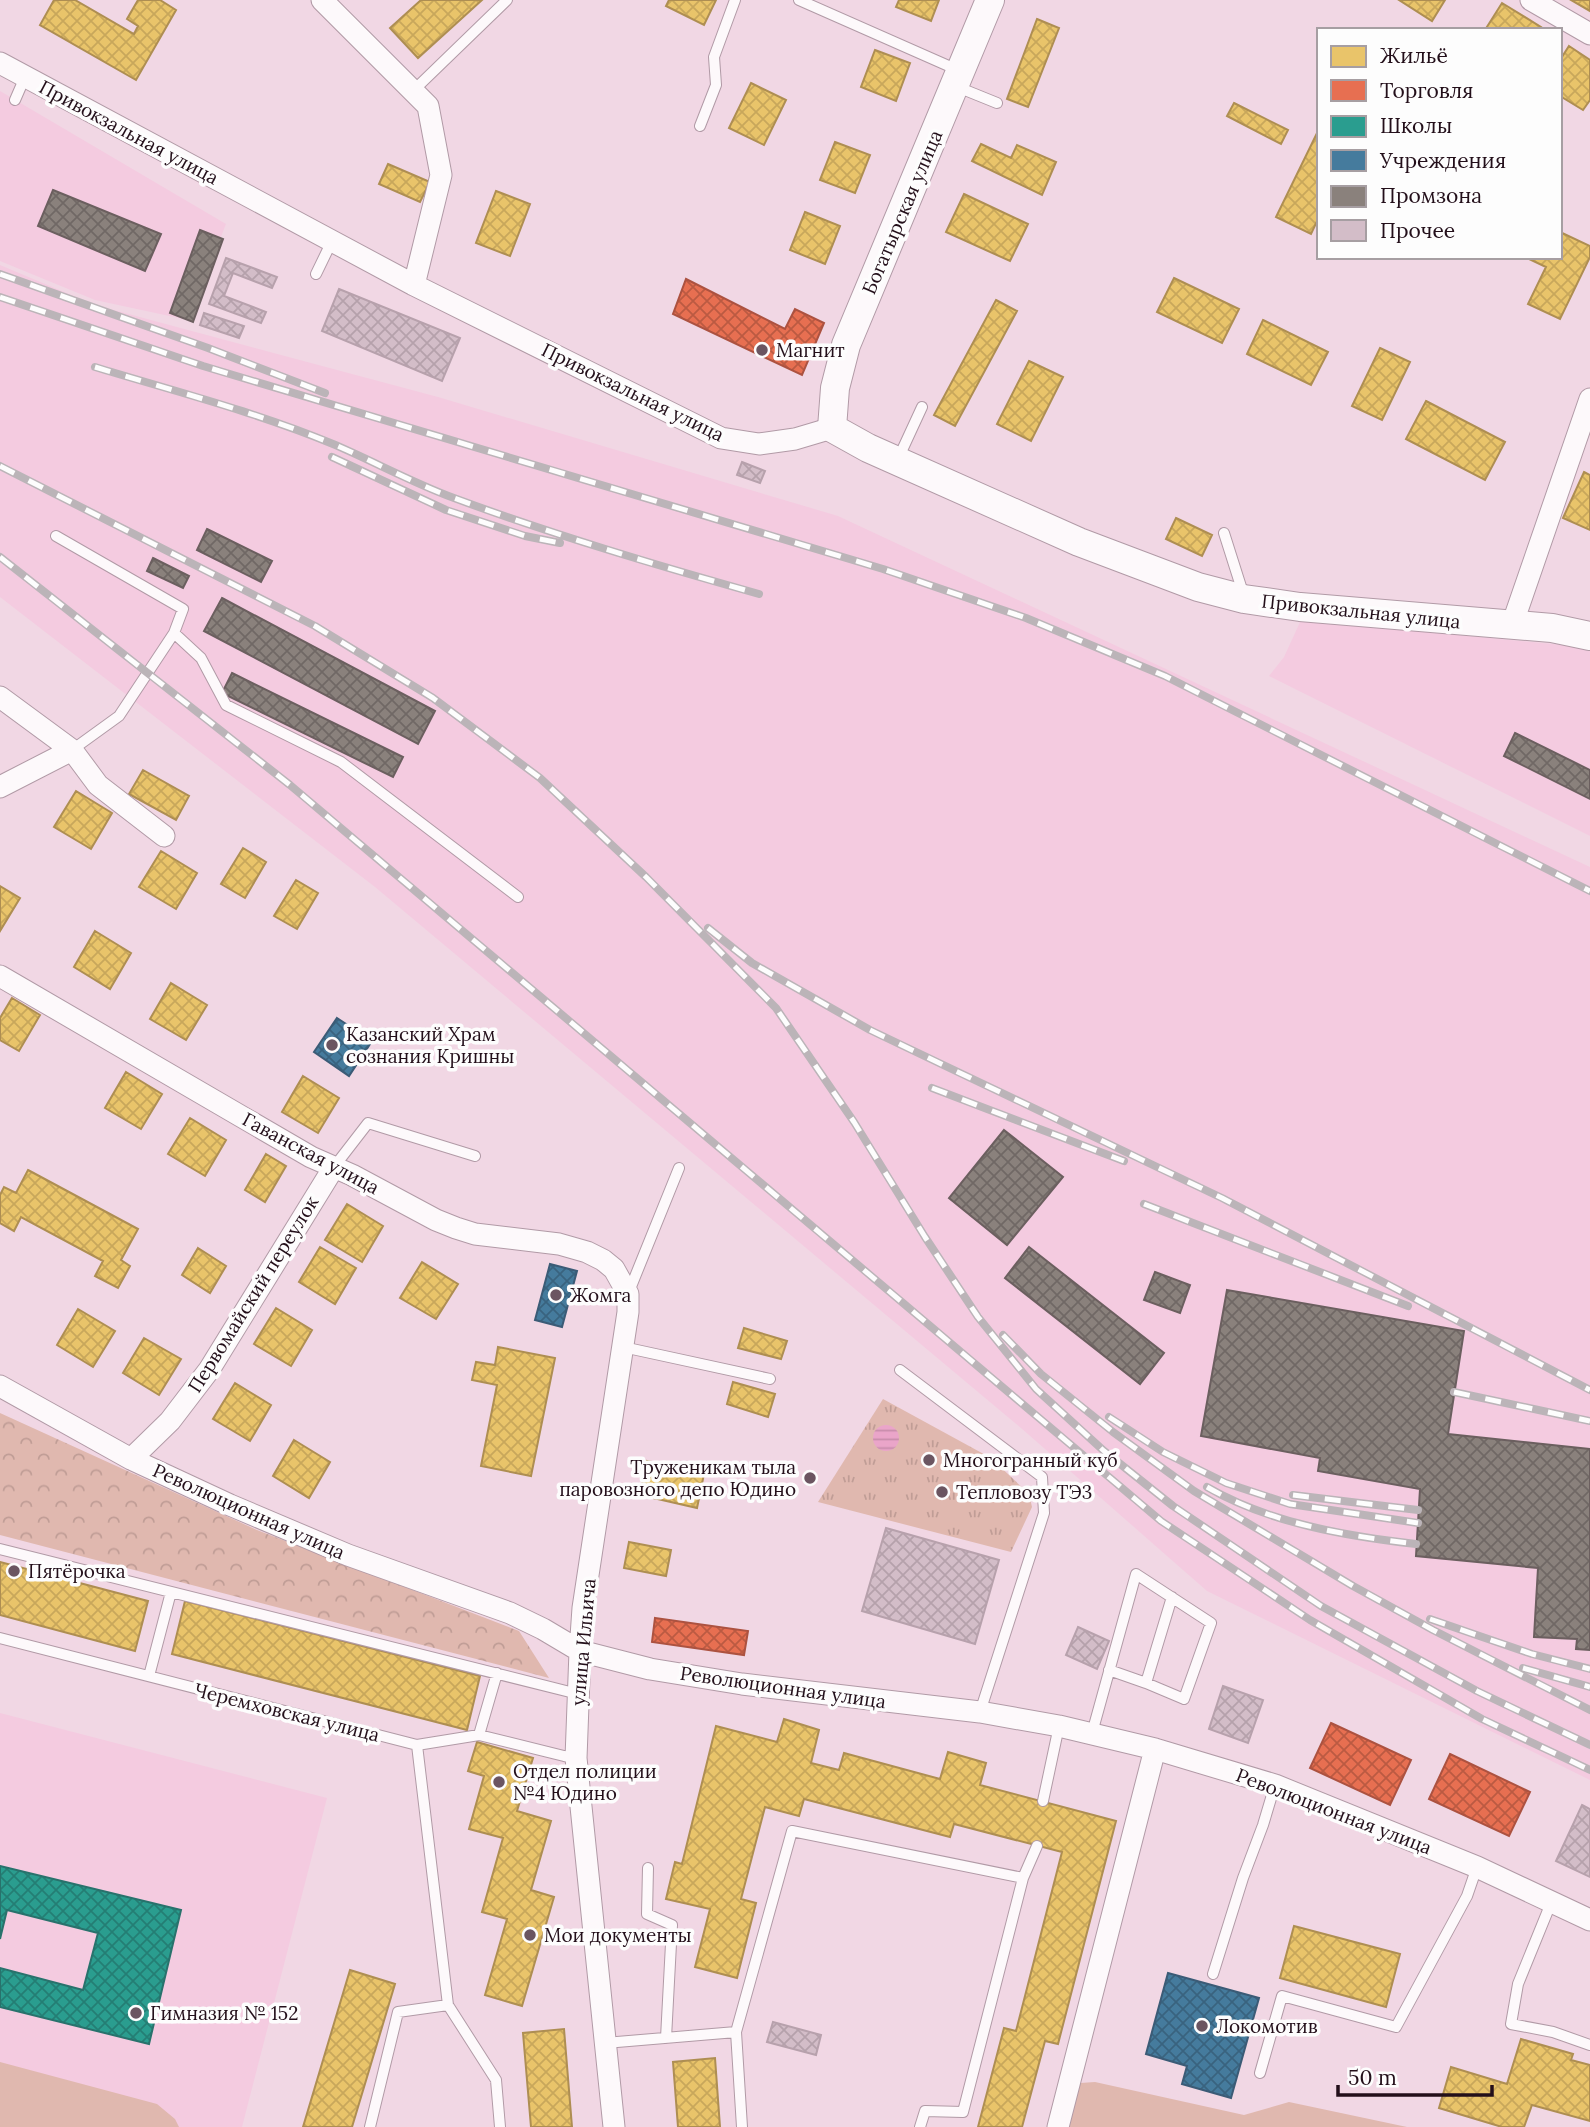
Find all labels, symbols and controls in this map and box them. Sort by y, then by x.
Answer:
legend [1317,28,1562,259]
text: Жильё [1380,42,1448,69]
street label: Привокзальная улица [35,74,223,190]
text: Торговля [1380,77,1474,104]
text: Школы [1380,112,1452,139]
street label: Богатырская улица [857,126,948,298]
text: Учреждения [1379,147,1506,174]
text: Промзона [1380,182,1482,209]
text: Прочее [1380,217,1455,244]
street label: Привокзальная улица [538,337,728,447]
place label: Магнит [776,338,845,362]
marker: Магнит [754,342,770,358]
street label: Привокзальная улица [1260,589,1462,633]
place label: Казанский Храм сознания Кришны [346,1022,514,1068]
marker: Казанский Храм сознания Кришны [324,1037,340,1053]
street label: Гаванская улица [238,1107,384,1199]
street label: Первомайский переулок [182,1190,324,1397]
place label: Жомга [570,1283,631,1307]
marker: Жомга [548,1287,564,1303]
place label: Многогранный куб [943,1448,1118,1472]
marker: Многогранный куб [921,1452,937,1468]
place label: Труженикам тыла паровозного депо Юдино [559,1455,796,1501]
street label: Революционная улица [149,1458,349,1564]
marker: Труженикам тыла паровозного депо Юдино [802,1470,818,1486]
place label: Тепловозу ТЭ3 [956,1480,1092,1504]
marker: Тепловозу ТЭ3 [934,1484,950,1500]
place label: Пятёрочка [28,1559,126,1583]
marker: Пятёрочка [6,1563,22,1579]
street label: улица Ильича [565,1577,601,1707]
street label: Революционная улица [679,1661,888,1713]
street label: Черемховская улица [192,1677,382,1747]
place label: Отдел полиции №4 Юдино [513,1759,657,1805]
street label: Революционная улица [1233,1763,1435,1859]
marker: Отдел полиции №4 Юдино [491,1774,507,1790]
place label: Мои документы [544,1923,692,1947]
marker: Мои документы [522,1927,538,1943]
place label: Гимназия № 152 [150,2001,298,2025]
marker: Гимназия № 152 [128,2005,144,2021]
place label: Локомотив [1216,2014,1318,2038]
marker: Локомотив [1194,2018,1210,2034]
scale bar [1338,2054,1492,2098]
text: 50 m [1348,2064,1397,2091]

